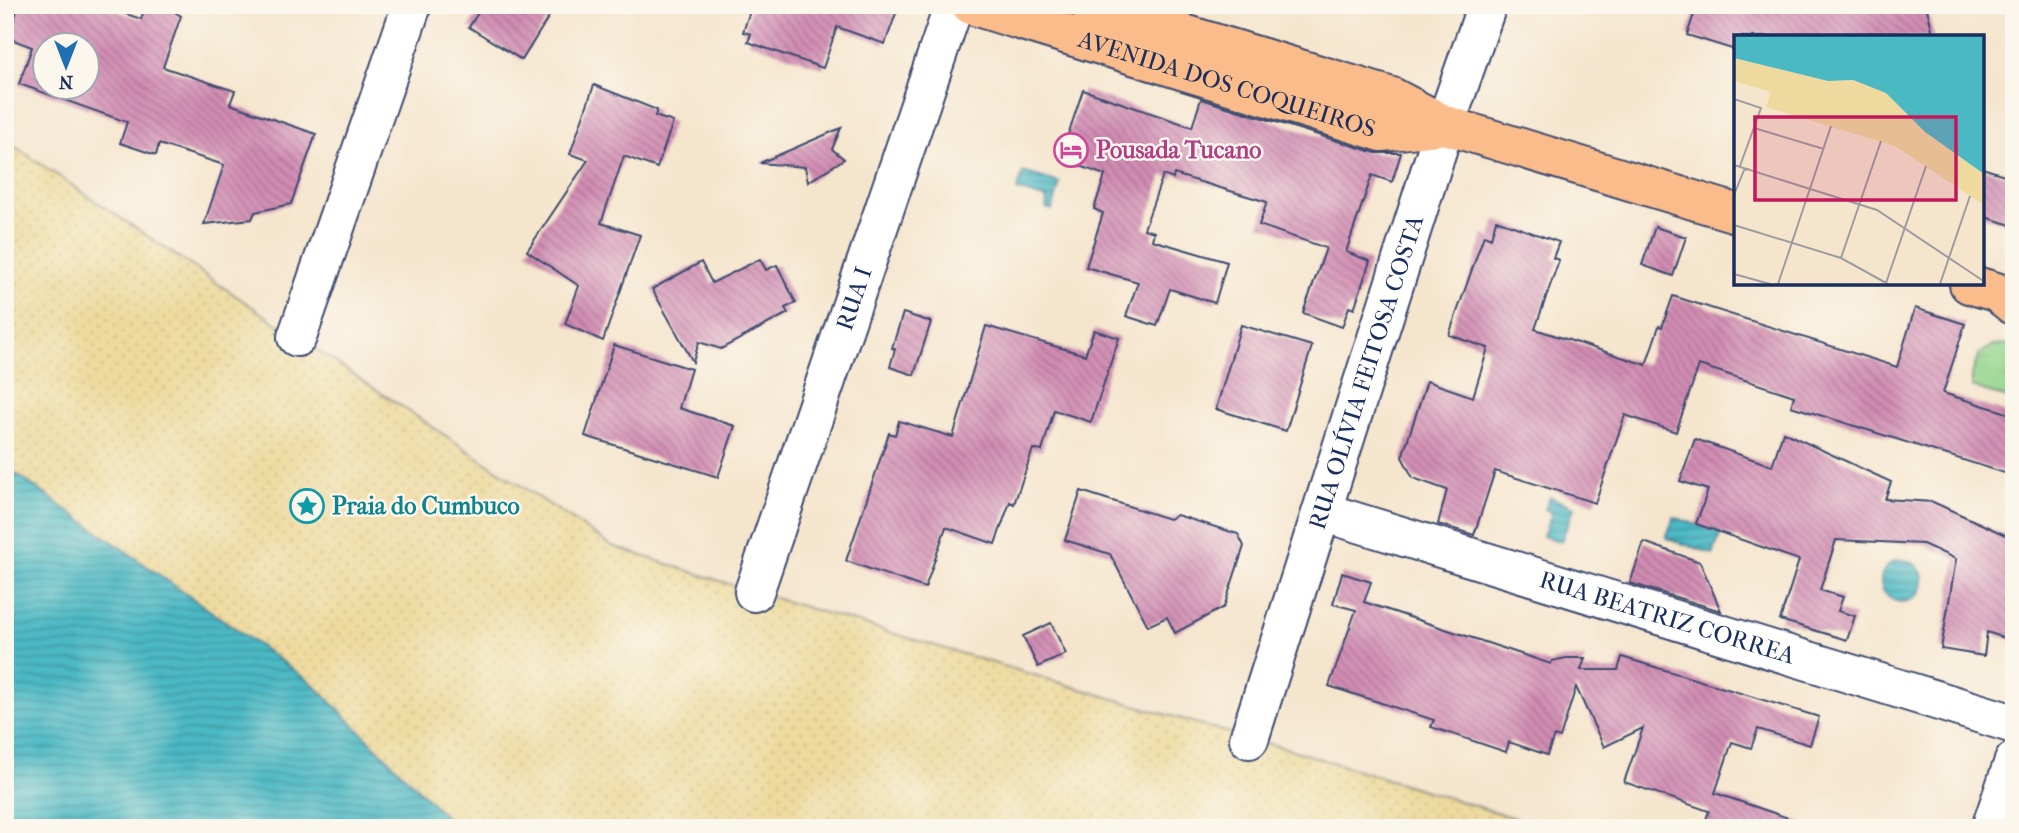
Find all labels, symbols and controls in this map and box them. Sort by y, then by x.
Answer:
street label: AVENIDA DOS COQUEIROS [1074,25,1379,143]
north arrow [32,32,102,102]
inset map [1734,35,1984,285]
text: N [58,71,73,93]
hotel icon: Pousada Tucano [1052,131,1090,169]
place label: Pousada Tucano [1096,136,1262,164]
street label: RUA OLÍVIA FEITOSA COSTA [1303,211,1429,533]
street label: RUA I [830,263,878,334]
place icon: Praia do Cumbuco [288,487,326,525]
place label: Praia do Cumbuco [332,492,520,520]
street label: RUA BEATRIZ CORREA [1536,565,1799,670]

